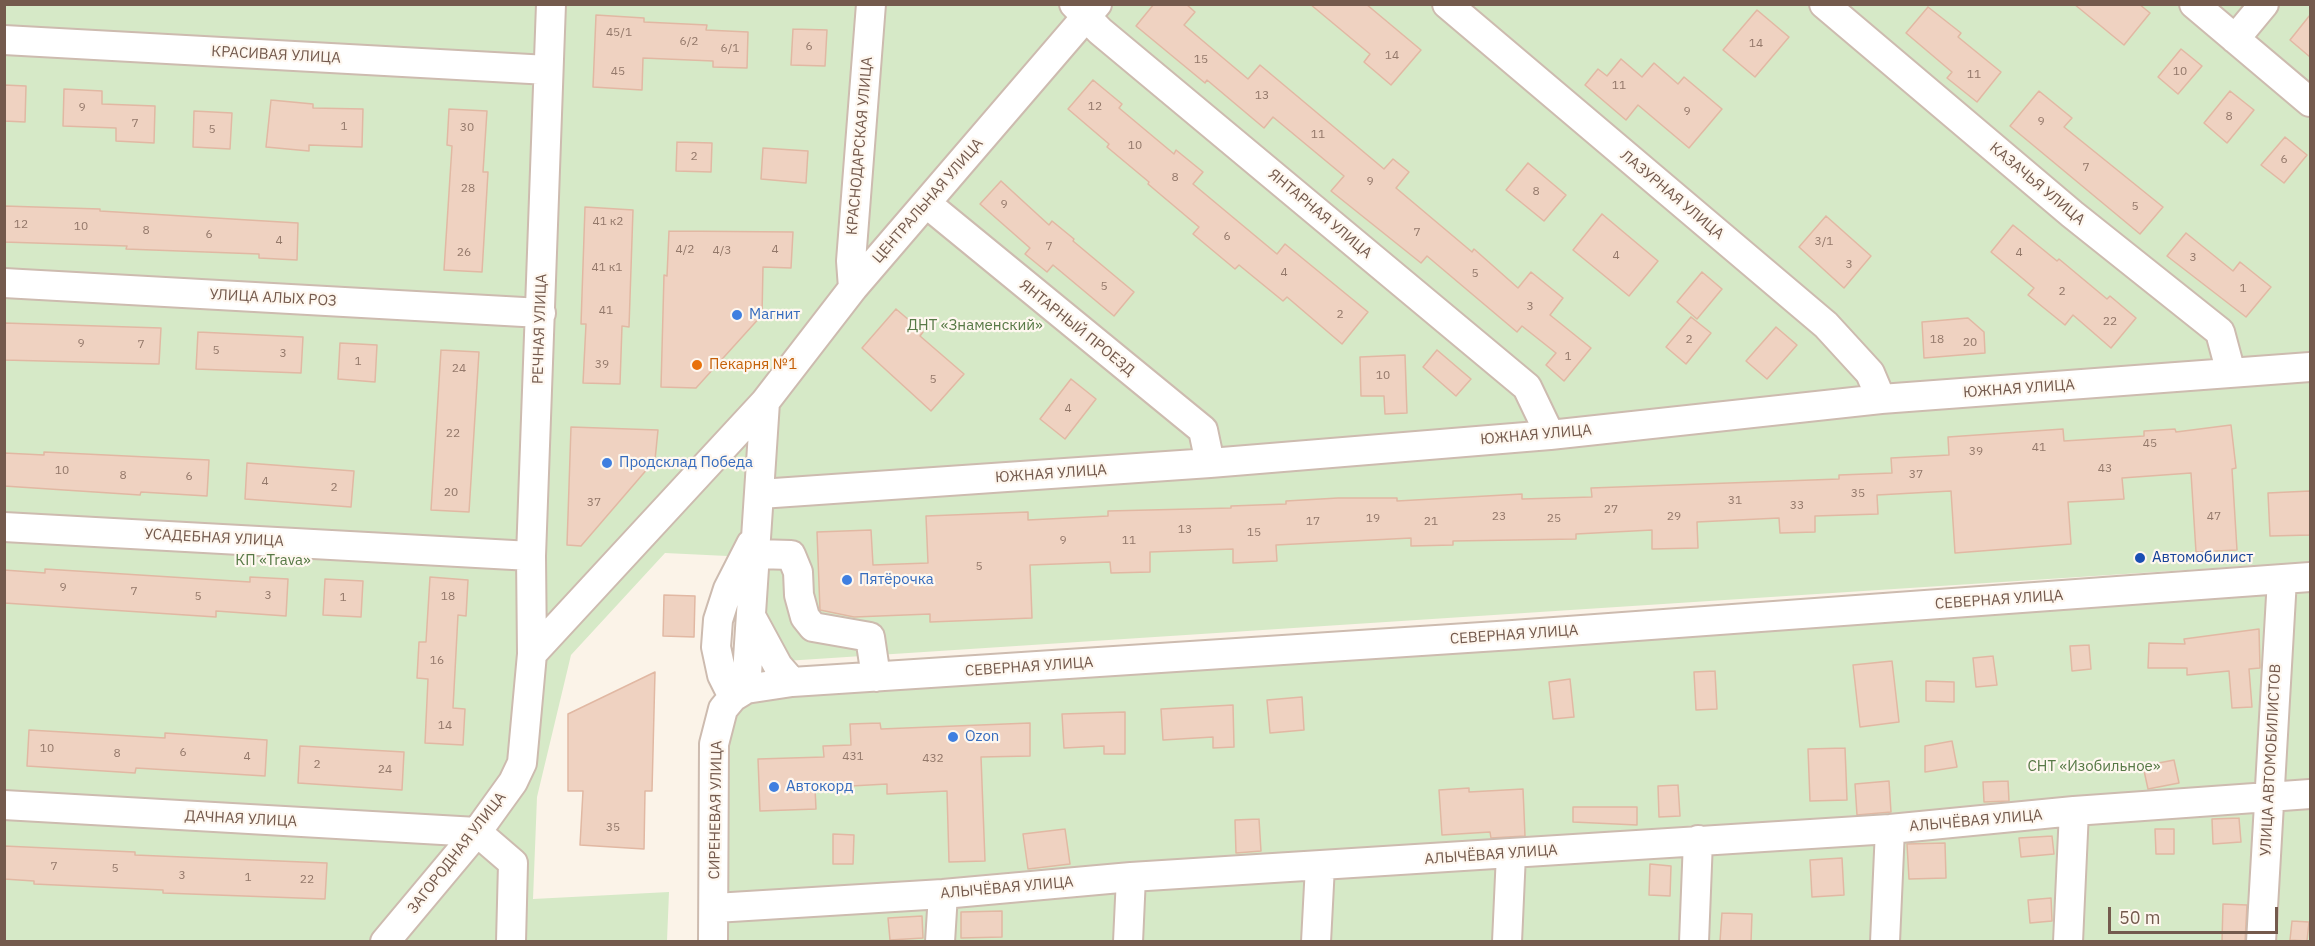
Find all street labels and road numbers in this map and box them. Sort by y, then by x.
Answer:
street label: КРАСИВАЯ УЛИЦА [211,43,341,67]
street label: КРАСНОДАРСКАЯ УЛИЦА [843,56,877,236]
street label: ЦЕНТРАЛЬНАЯ УЛИЦА [869,135,987,267]
street label: КАЗАЧЬЯ УЛИЦА [1986,139,2088,229]
street label: ЛАЗУРНАЯ УЛИЦА [1617,146,1727,244]
street label: ЯНТАРНАЯ УЛИЦА [1265,165,1375,263]
street label: РЕЧНАЯ УЛИЦА [529,273,551,385]
street label: ЯНТАРНЫЙ ПРОЕЗД [1016,276,1138,380]
street label: УЛИЦА АЛЫХ РОЗ [209,286,337,310]
street label: ЮЖНАЯ УЛИЦА [1963,376,2075,402]
street label: ЮЖНАЯ УЛИЦА [1480,421,1592,449]
street label: ЮЖНАЯ УЛИЦА [995,461,1107,487]
street label: УСАДЕБНАЯ УЛИЦА [144,525,284,551]
street label: СЕВЕРНАЯ УЛИЦА [1934,587,2064,613]
street label: СЕВЕРНАЯ УЛИЦА [1449,622,1579,648]
street label: СЕВЕРНАЯ УЛИЦА [964,654,1094,680]
street label: УЛИЦА АВТОМОБИЛИСТОВ [2257,663,2285,857]
street label: СИРЕНЕВАЯ УЛИЦА [706,740,726,880]
street label: ЗАГОРОДНАЯ УЛИЦА [404,789,510,917]
street label: АЛЫЧЁВАЯ УЛИЦА [1909,806,2043,836]
street label: ДАЧНАЯ УЛИЦА [184,807,298,831]
street label: АЛЫЧЁВАЯ УЛИЦА [1424,841,1558,869]
street label: АЛЫЧЁВАЯ УЛИЦА [940,873,1074,903]

